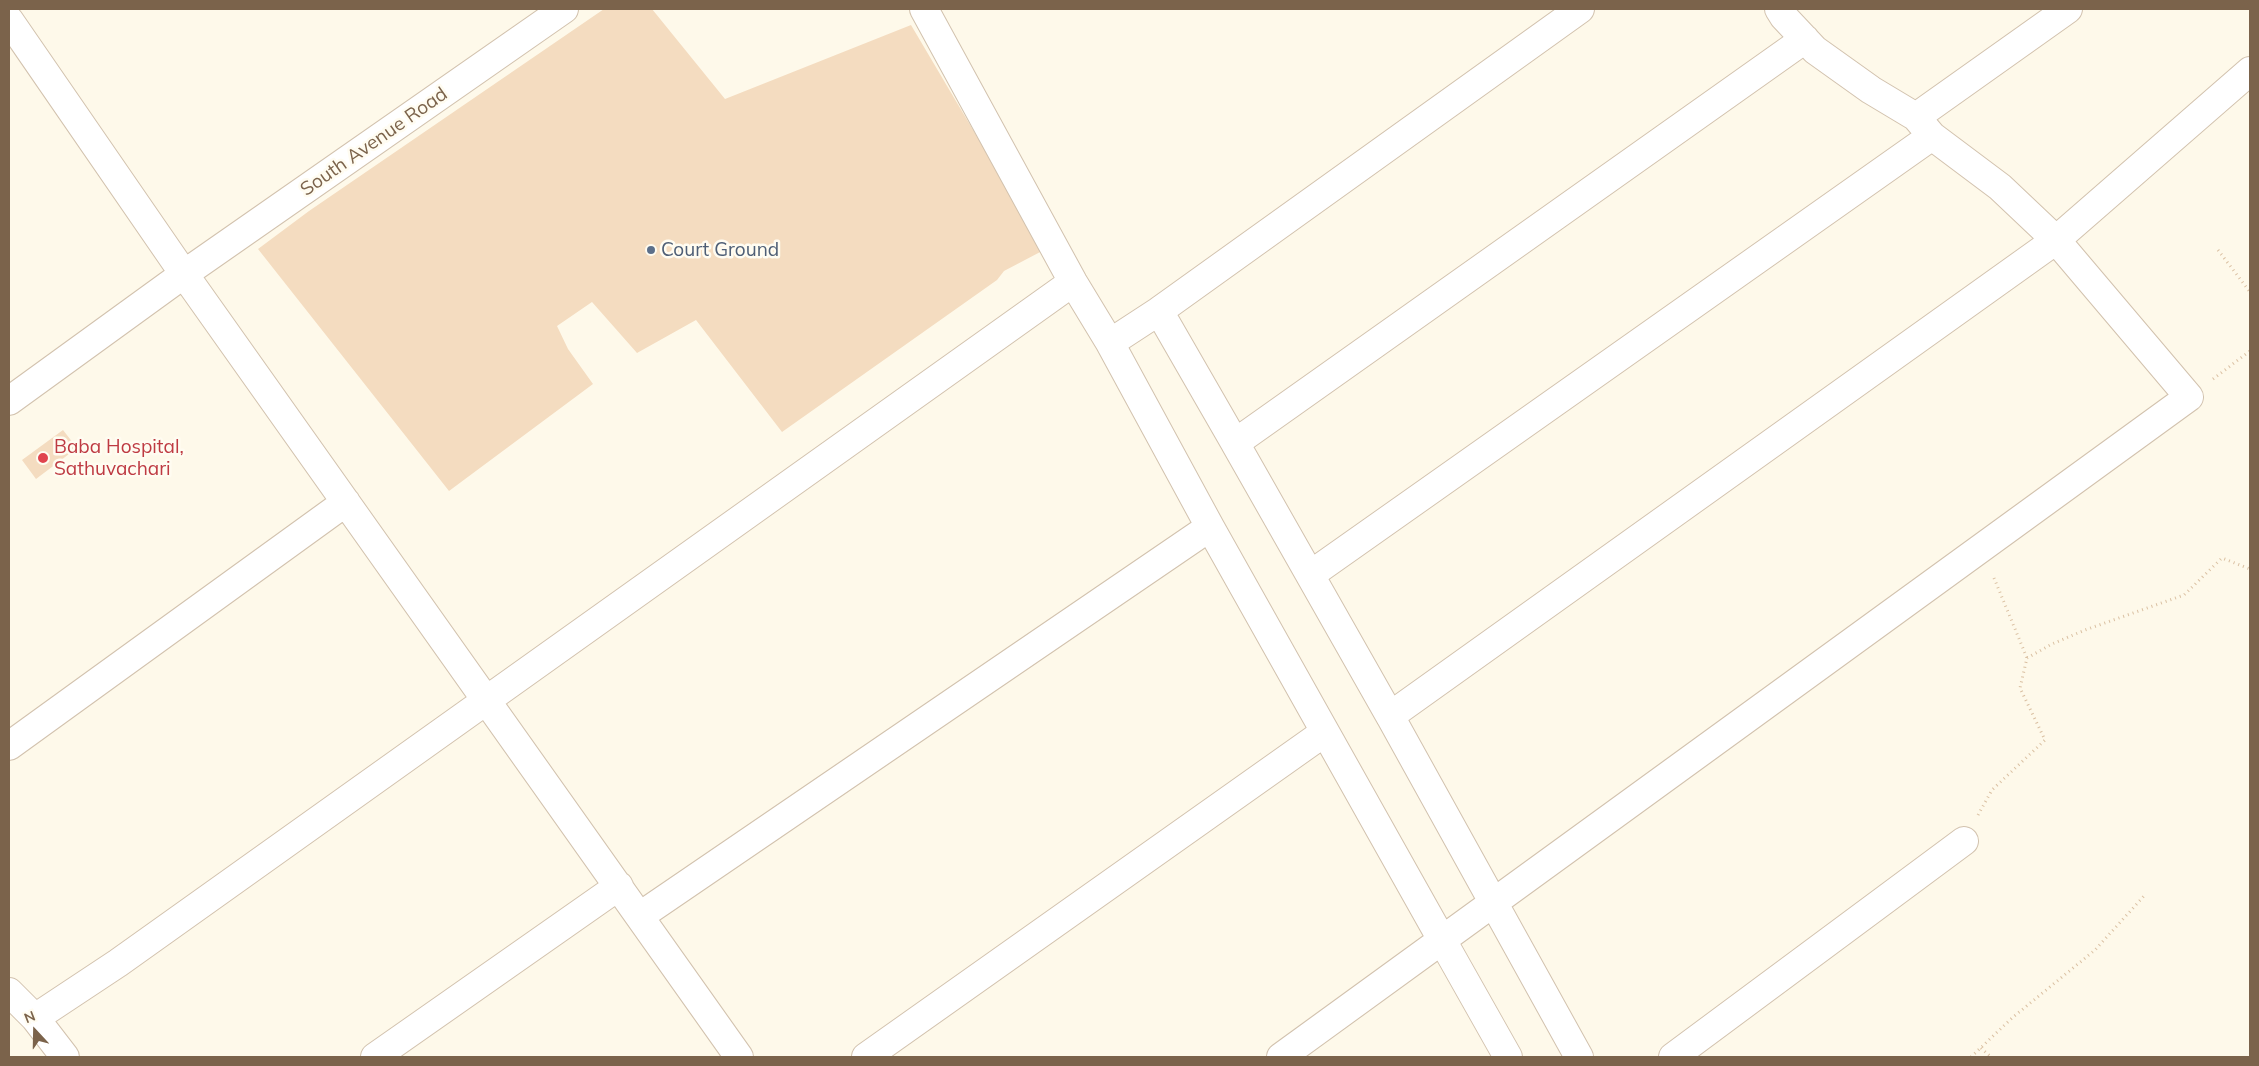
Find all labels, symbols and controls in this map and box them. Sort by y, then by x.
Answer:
street label: South Avenue Road [296,83,452,201]
place label: Court Ground [661,239,779,261]
marker: Court Ground [645,244,657,256]
place label: Baba Hospital, Sathuvachari [54,436,184,480]
marker: Baba Hospital, Sathuvachari [36,451,50,465]
north arrow [10,1006,60,1056]
text: N [21,1007,38,1027]

